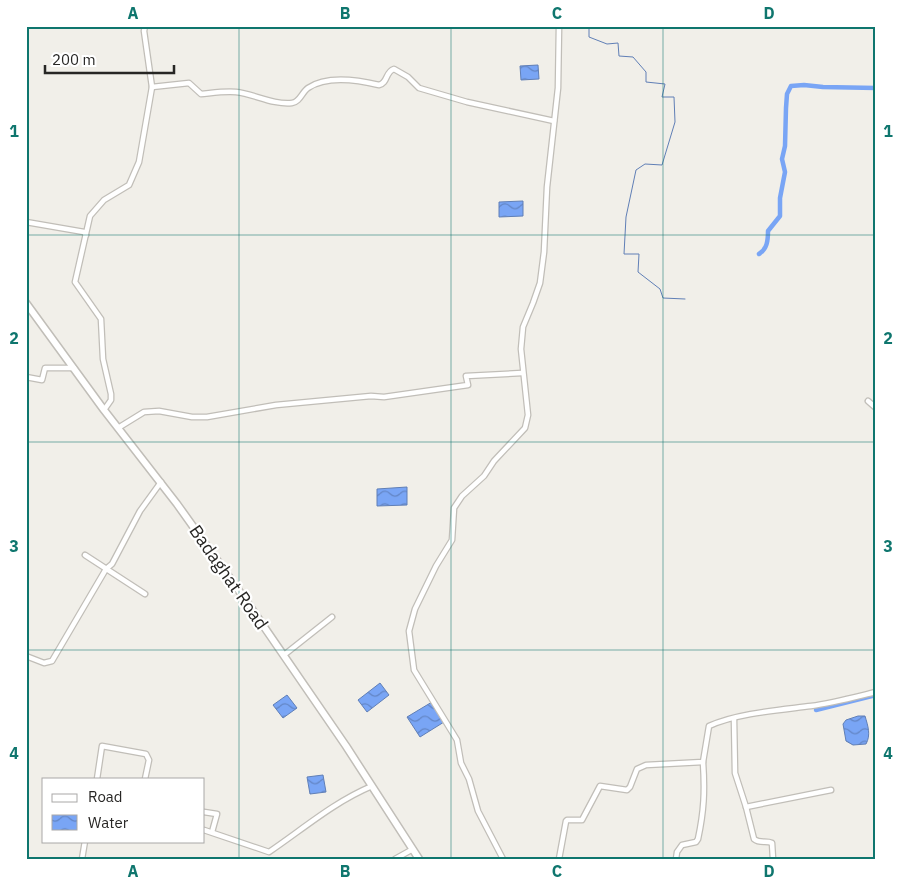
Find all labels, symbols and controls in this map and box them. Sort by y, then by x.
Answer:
text: A [128,3,139,23]
text: B [340,3,351,23]
text: C [552,3,562,23]
text: D [763,3,775,23]
scale bar [45,42,174,74]
text: 200 m [52,50,96,69]
text: 1 [9,121,19,141]
text: 1 [883,121,893,141]
text: 2 [9,328,19,348]
text: 2 [883,328,893,348]
street label: Badaghat Road [184,520,274,634]
text: 3 [9,536,19,556]
text: 3 [883,536,893,556]
text: 4 [9,743,19,763]
text: 4 [883,743,893,763]
legend [42,778,205,842]
text: Road [88,787,123,806]
text: Water [88,813,129,832]
text: A [128,861,139,881]
text: B [340,861,351,881]
text: C [552,861,562,881]
text: D [763,861,775,881]

